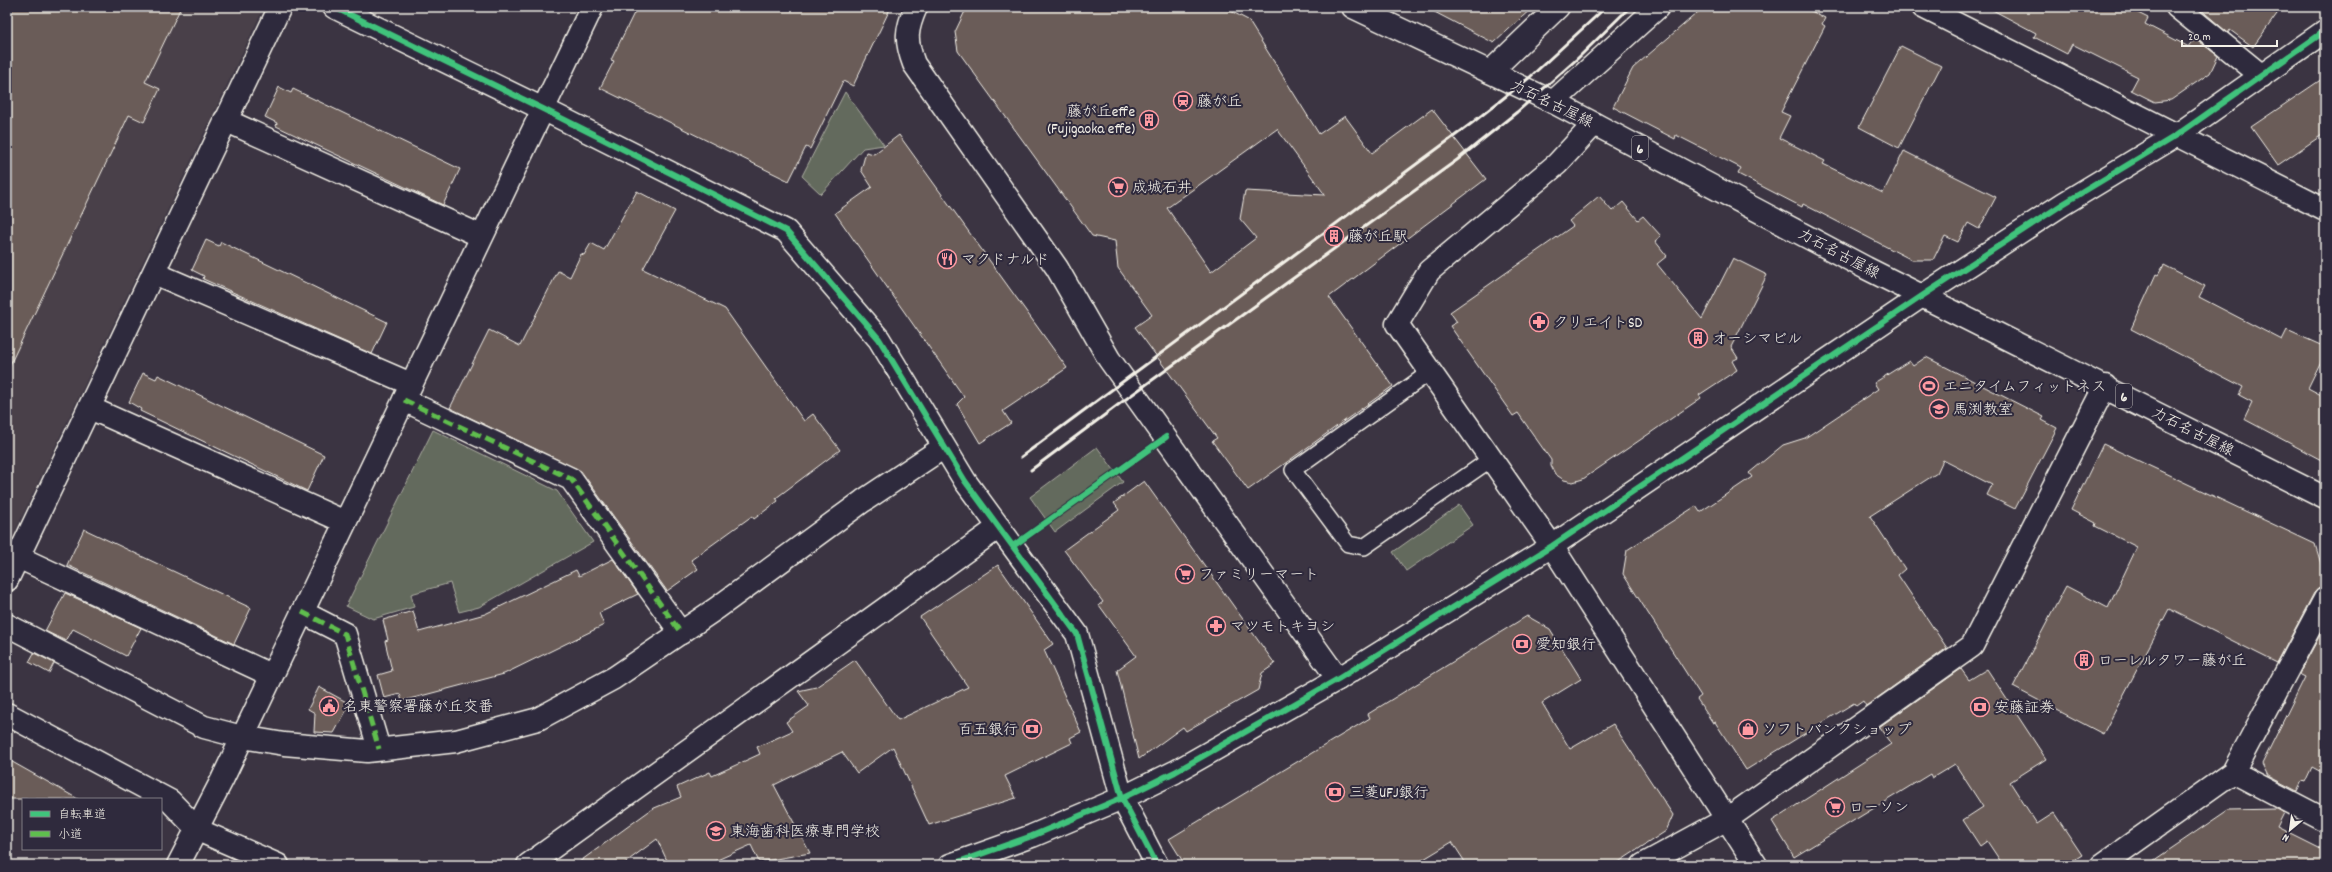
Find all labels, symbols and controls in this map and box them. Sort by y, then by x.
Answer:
scale bar [2182,22,2277,48]
text: 20 m [2188,29,2211,46]
street label: 力石名古屋線 [1506,75,1596,134]
station icon: 藤が丘 [1172,90,1194,112]
place label: 藤が丘 [1197,92,1242,114]
place label: 藤が丘effe (Fujigaoka effe) [1047,102,1135,141]
building icon: 藤が丘effe (Fujigaoka effe) [1138,109,1160,131]
road number: 6 [1632,136,1648,160]
supermarket icon: 成城石井 [1107,176,1129,198]
place label: 成城石井 [1132,178,1192,200]
street label: 力石名古屋線 [1793,224,1883,286]
building icon: 藤が丘駅 [1323,225,1345,247]
place label: 藤が丘駅 [1348,227,1408,249]
restaurant icon: マクドナルド [936,248,958,270]
place label: マクドナルド [961,250,1050,272]
pharmacy icon: クリエイトSD [1528,311,1550,333]
place label: クリエイトSD [1553,313,1643,335]
building icon: オーシマビル [1687,327,1709,349]
place label: オーシマビル [1712,329,1802,351]
sports icon: エニタイムフィットネス [1918,375,1940,397]
place label: エニタイムフィットネス [1943,377,2106,399]
road number: 6 [2116,384,2132,408]
school or university icon: 馬渕教室 [1928,398,1950,420]
place label: 馬渕教室 [1953,400,2013,422]
street label: 力石名古屋線 [2147,403,2237,463]
supermarket icon: ファミリーマート [1174,563,1196,585]
place label: ファミリーマート [1199,565,1319,587]
pharmacy icon: マツモトキヨシ [1205,615,1227,637]
place label: マツモトキヨシ [1230,617,1335,639]
bank icon: 愛知銀行 [1511,633,1533,655]
place label: 愛知銀行 [1536,635,1596,657]
building icon: ローレルタワー藤が丘 [2073,649,2095,671]
place label: ローレルタワー藤が丘 [2098,651,2247,673]
public building icon: 名東警察署藤が丘交番 [318,695,340,717]
bank icon: 安藤証券 [1969,696,1991,718]
place label: 名東警察署藤が丘交番 [343,697,493,719]
place label: 安藤証券 [1994,698,2054,720]
bank icon: 百五銀行 [1021,718,1043,740]
shop icon: ソフトバンクショップ [1737,718,1759,740]
place label: 百五銀行 [958,720,1018,742]
place label: ソフトバンクショップ [1762,720,1911,742]
bank icon: 三菱UFJ銀行 [1324,781,1346,803]
place label: 三菱UFJ銀行 [1349,783,1428,805]
supermarket icon: ローソン [1824,796,1846,818]
legend [22,798,162,850]
place label: ローソン [1849,798,1909,820]
text: 自転車道 [58,807,106,824]
north arrow [2270,810,2310,850]
school or university icon: 東海歯科医療専門学校 [705,820,727,842]
place label: 東海歯科医療専門学校 [730,822,880,844]
text: 小道 [58,827,82,844]
text: N [2279,828,2292,845]

